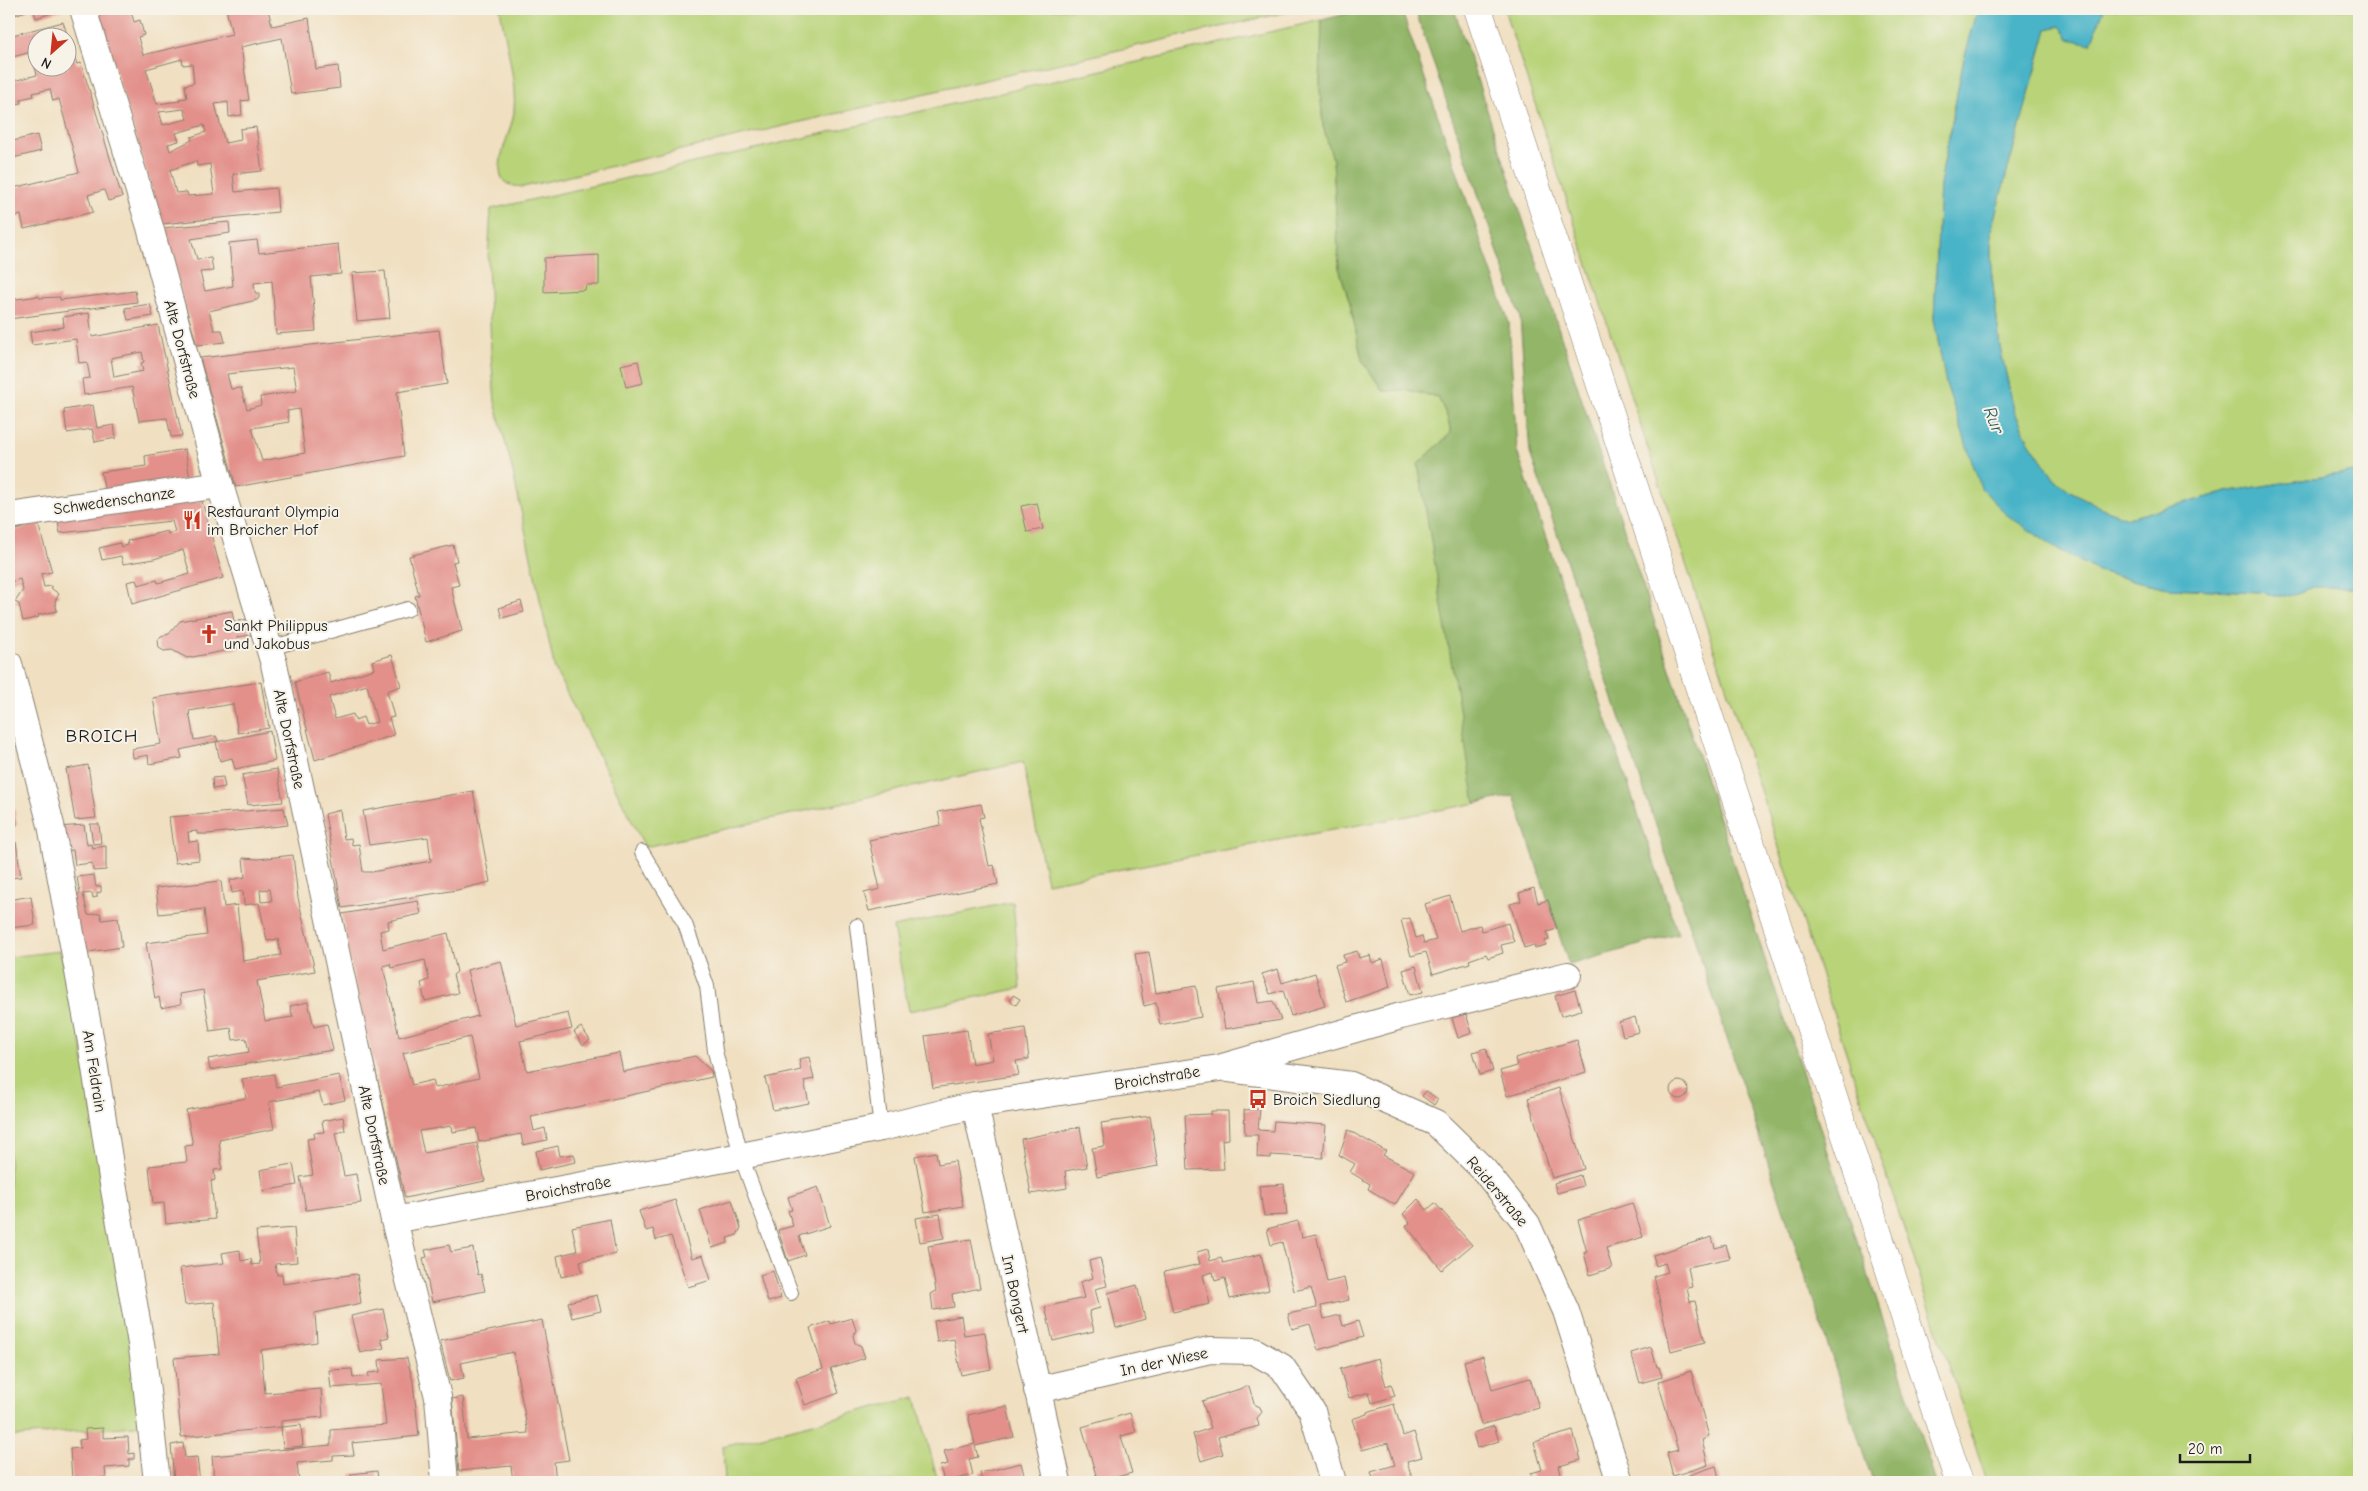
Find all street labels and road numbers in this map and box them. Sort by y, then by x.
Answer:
street label: Alte Dorfstraße [160,298,204,401]
street label: Schwedenschanze [52,484,176,518]
street label: Alte Dorfstraße [270,688,308,791]
street label: Am Feldrain [79,1029,109,1114]
street label: Broichstraße [1113,1062,1201,1094]
street label: Alte Dorfstraße [355,1084,393,1187]
street label: Reiderstraße [1463,1153,1532,1230]
street label: Broichstraße [524,1173,612,1205]
street label: Im Bongert [998,1253,1032,1335]
street label: In der Wiese [1119,1344,1210,1380]

